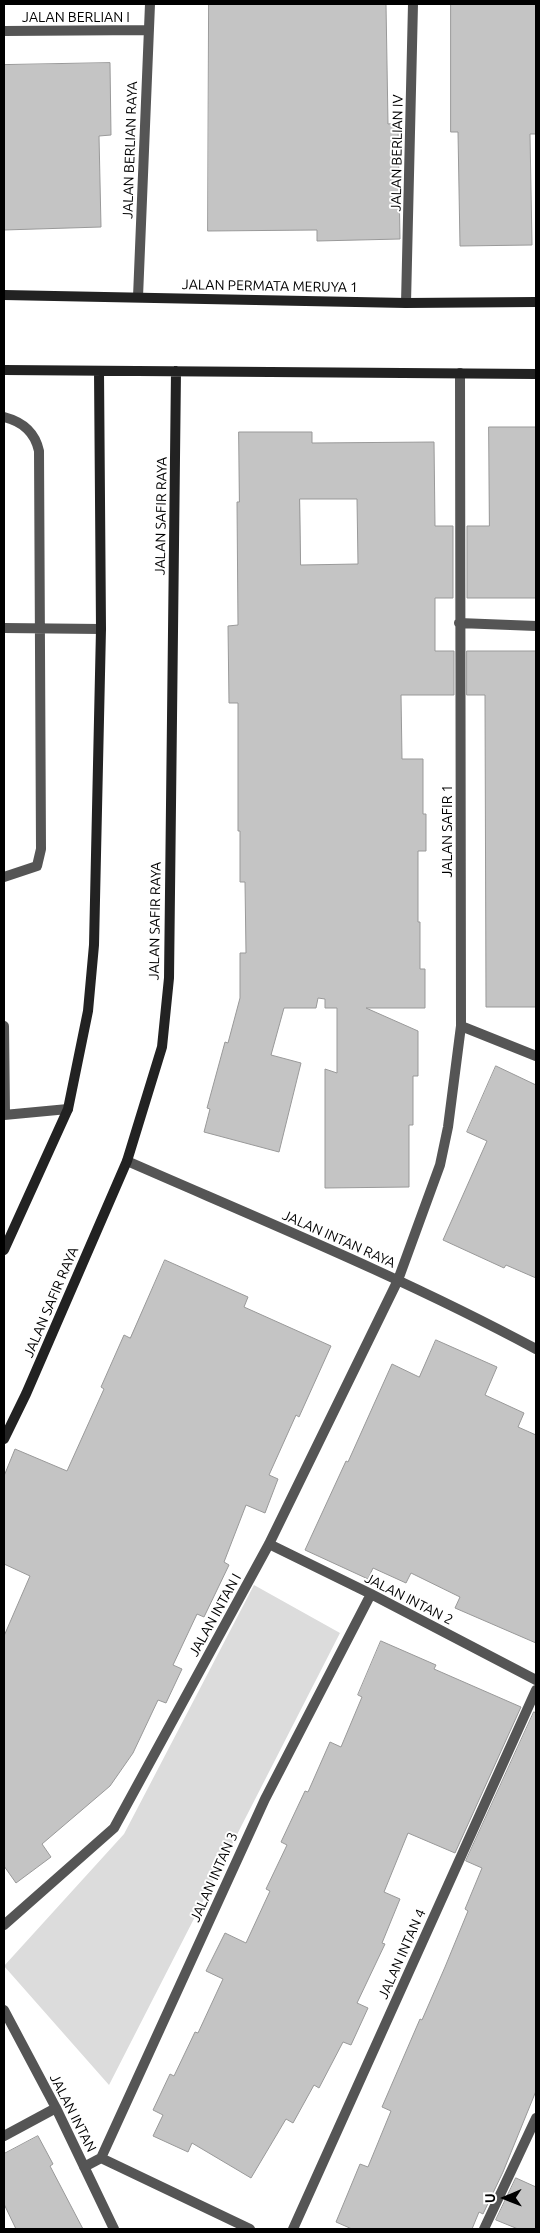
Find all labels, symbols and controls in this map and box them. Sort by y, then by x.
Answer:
street label: JALAN BERLIAN I [22,9,130,25]
street label: JALAN BERLIAN RAYA [119,81,141,219]
street label: JALAN BERLIAN IV [388,94,406,212]
street label: JALAN PERMATA MERUYA 1 [182,276,358,296]
street label: JALAN SAFIR RAYA [152,457,170,575]
street label: JALAN SAFIR 1 [439,784,455,878]
street label: JALAN SAFIR RAYA [146,862,164,980]
street label: JALAN INTAN RAYA [280,1206,398,1272]
street label: JALAN SAFIR RAYA [20,1244,82,1360]
street label: JALAN INTAN 2 [362,1570,456,1628]
street label: JALAN INTAN I [185,1571,245,1659]
street label: JALAN INTAN 3 [187,1829,241,1925]
street label: JALAN INTAN 4 [375,1906,429,2002]
street label: JALAN INTAN [46,2071,100,2155]
north arrow [480,2173,530,2223]
text: U [482,2193,498,2203]

